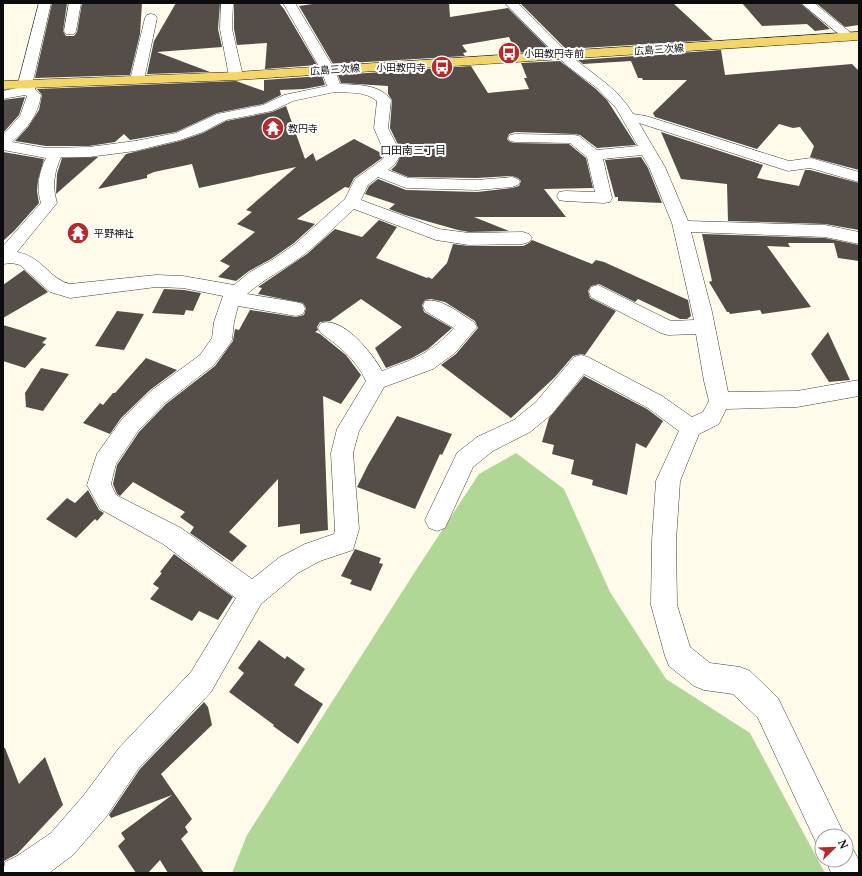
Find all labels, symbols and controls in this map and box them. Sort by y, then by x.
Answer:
bus stop icon: 小田教円寺前 [496,40,522,66]
street label: 広島三次線 [634,40,684,58]
place label: 小田教円寺前 [524,46,584,60]
bus stop icon: 小田教円寺 [429,54,455,80]
street label: 広島三次線 [310,60,360,78]
place label: 小田教円寺 [376,60,426,74]
temple icon: 教円寺 [260,115,286,141]
place label: 教円寺 [288,121,318,135]
district label: 口田南三丁目 [380,142,446,157]
temple icon: 平野神社 [65,220,91,246]
place label: 平野神社 [94,226,134,240]
north arrow [814,828,854,868]
text: N [835,837,852,851]

